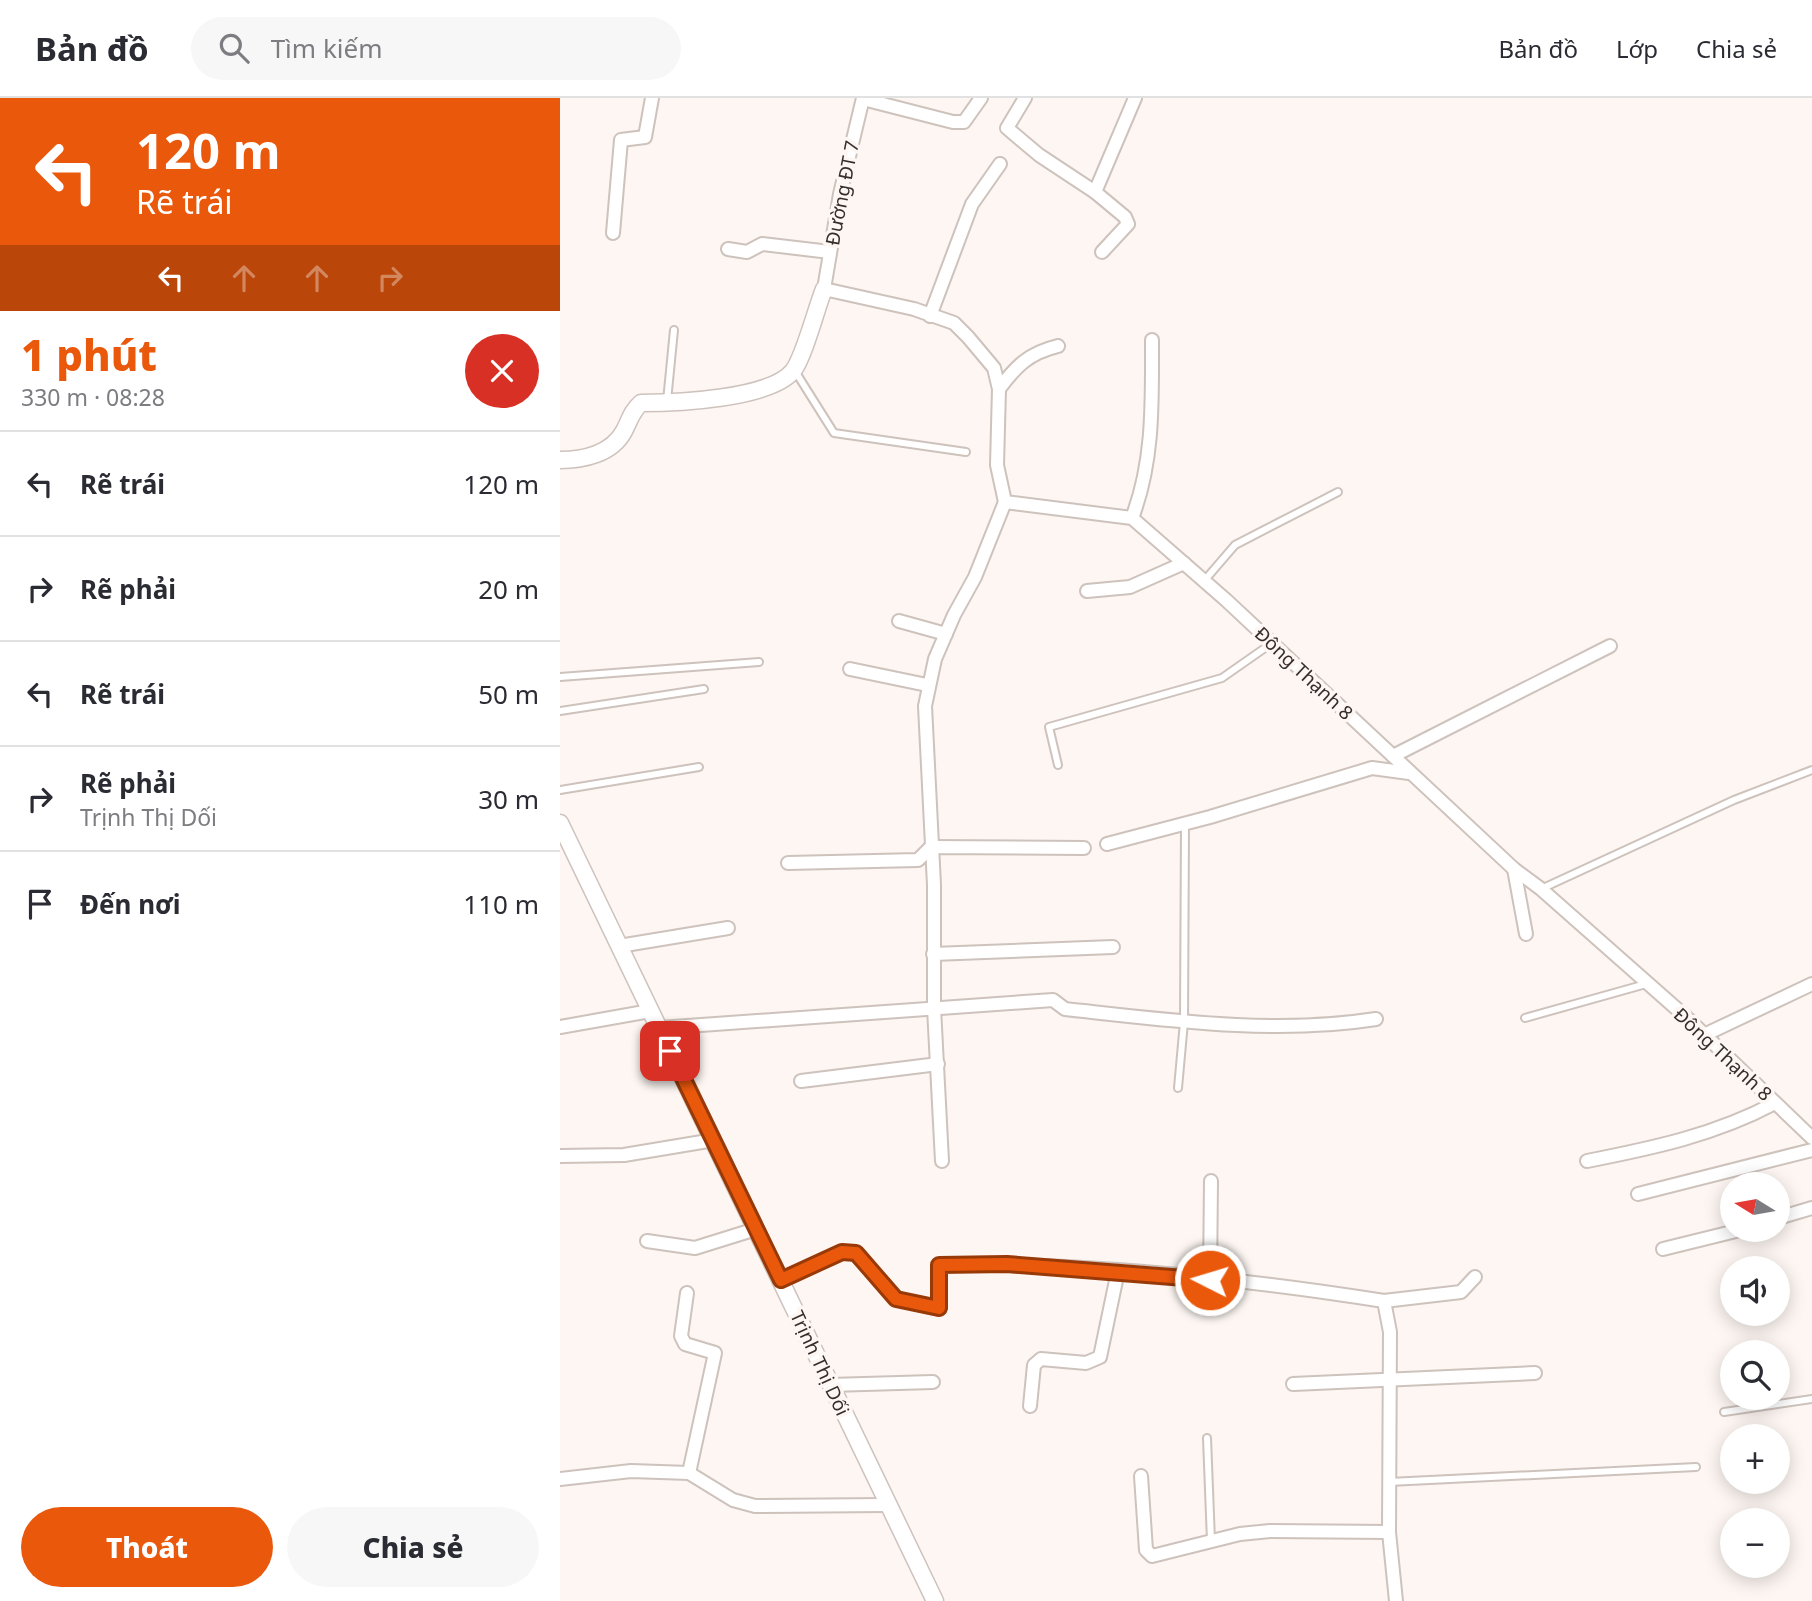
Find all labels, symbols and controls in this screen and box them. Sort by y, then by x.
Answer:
search box [191,17,681,80]
text: Bản đồ [35,26,149,71]
icon: search [215,29,253,67]
text: Tìm kiếm [271,30,382,66]
text: Bản đồ [1498,32,1578,65]
text: Lớp [1616,32,1658,65]
text: Chia sẻ [1696,32,1777,65]
text: 120 m [136,117,281,183]
icon: left [21,126,112,217]
street label: Đường ĐT 7 [819,138,865,248]
text: Rẽ trái [136,180,233,223]
icon: left [152,259,190,297]
icon: ahead [225,259,263,297]
icon: ahead [298,259,336,297]
icon: right [371,259,409,297]
text: 1 phút [21,326,157,383]
button: close [465,334,539,408]
text: 330 m · 08:28 [21,381,165,413]
icon: left [21,465,59,503]
text: Rẽ trái [80,466,165,502]
text: 120 m [463,466,539,502]
icon: right [21,570,59,608]
text: Rẽ phải [80,571,176,607]
text: 20 m [478,571,539,607]
street label: Đông Thạnh 8 [1249,621,1359,725]
icon: left [21,675,59,713]
text: Rẽ trái [80,676,165,712]
text: 50 m [478,676,539,712]
text: Rẽ phải [80,765,176,801]
icon: right [21,780,59,818]
text: 30 m [478,781,539,817]
text: Trịnh Thị Dối [80,801,217,833]
icon: arrive [21,885,59,923]
text: Đến nơi [80,886,181,922]
text: 110 m [463,886,539,922]
street label: Đông Thạnh 8 [1668,1002,1778,1106]
pin [640,1021,700,1081]
icon: arrive [651,1032,689,1070]
north arrow [1720,1172,1790,1242]
map controls [1720,1172,1790,1578]
position arrow [1173,1243,1247,1317]
button: sound [1720,1256,1790,1326]
street label: Trịnh Thị Dối [784,1306,856,1420]
button: search [1720,1340,1790,1410]
button: + [1720,1424,1790,1494]
button: Thoát [21,1507,273,1587]
button: Chia sẻ [287,1507,539,1587]
button: − [1720,1508,1790,1578]

